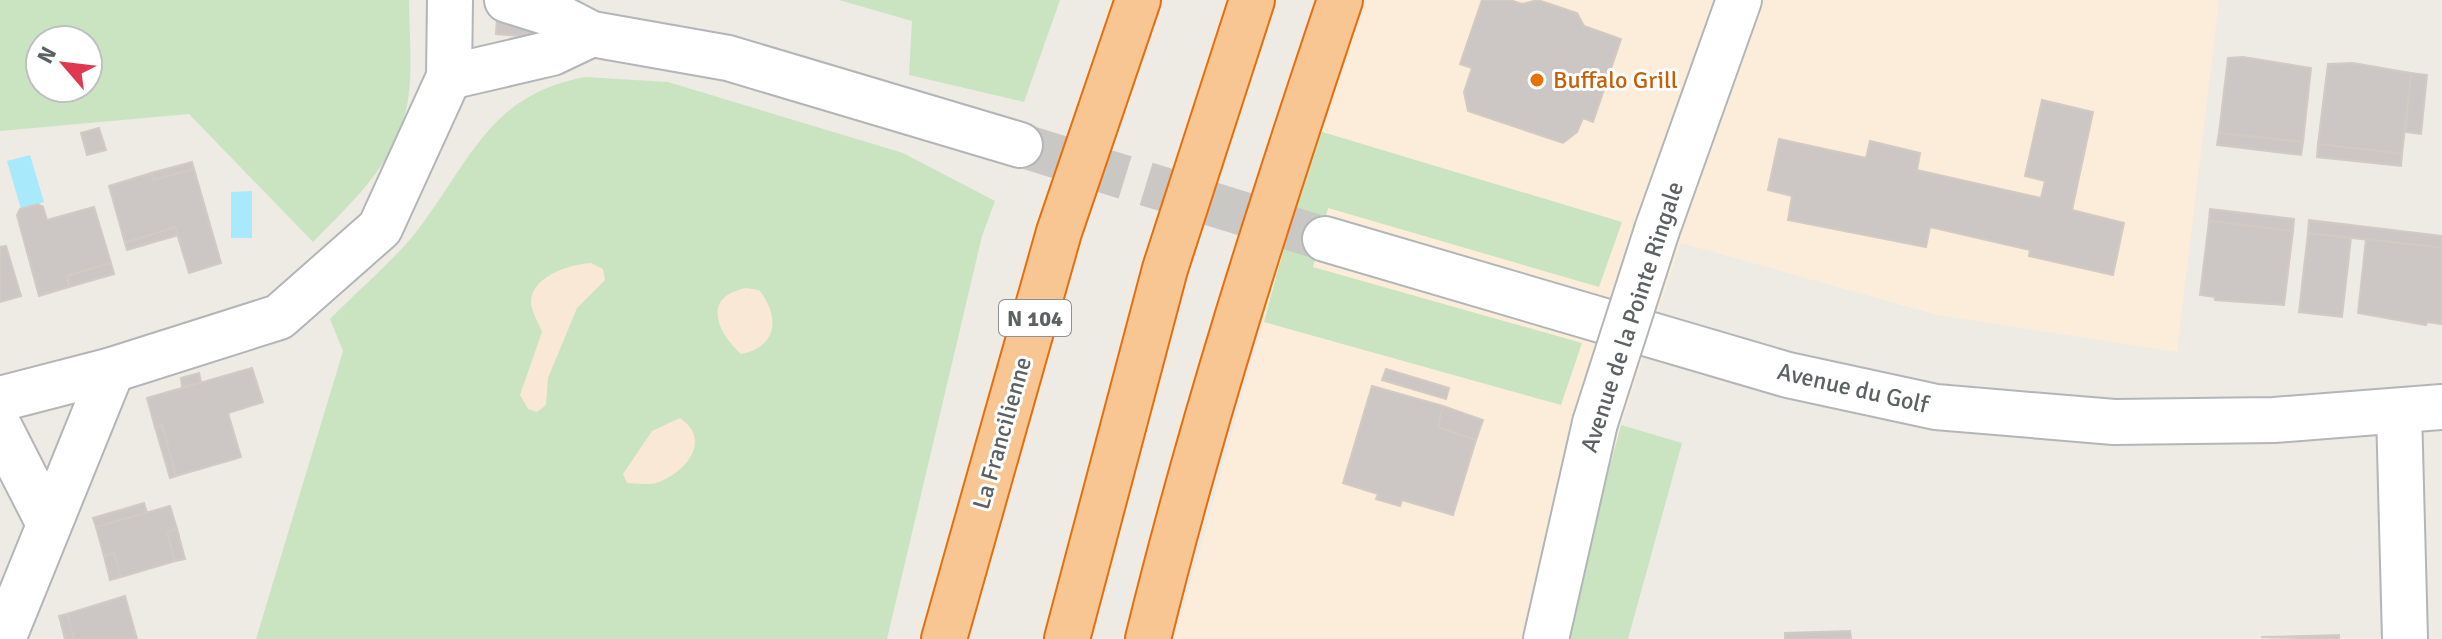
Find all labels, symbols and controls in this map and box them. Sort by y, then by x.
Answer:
north arrow [24,24,104,104]
text: N [31,42,62,68]
place label: Buffalo Grill [1553,65,1678,95]
marker: Buffalo Grill [1528,71,1546,89]
street label: Avenue de la Pointe Ringale [1574,178,1690,456]
road number: N 104 [999,300,1071,336]
street label: La Francilienne [966,353,1038,513]
street label: Avenue du Golf [1774,356,1932,420]

